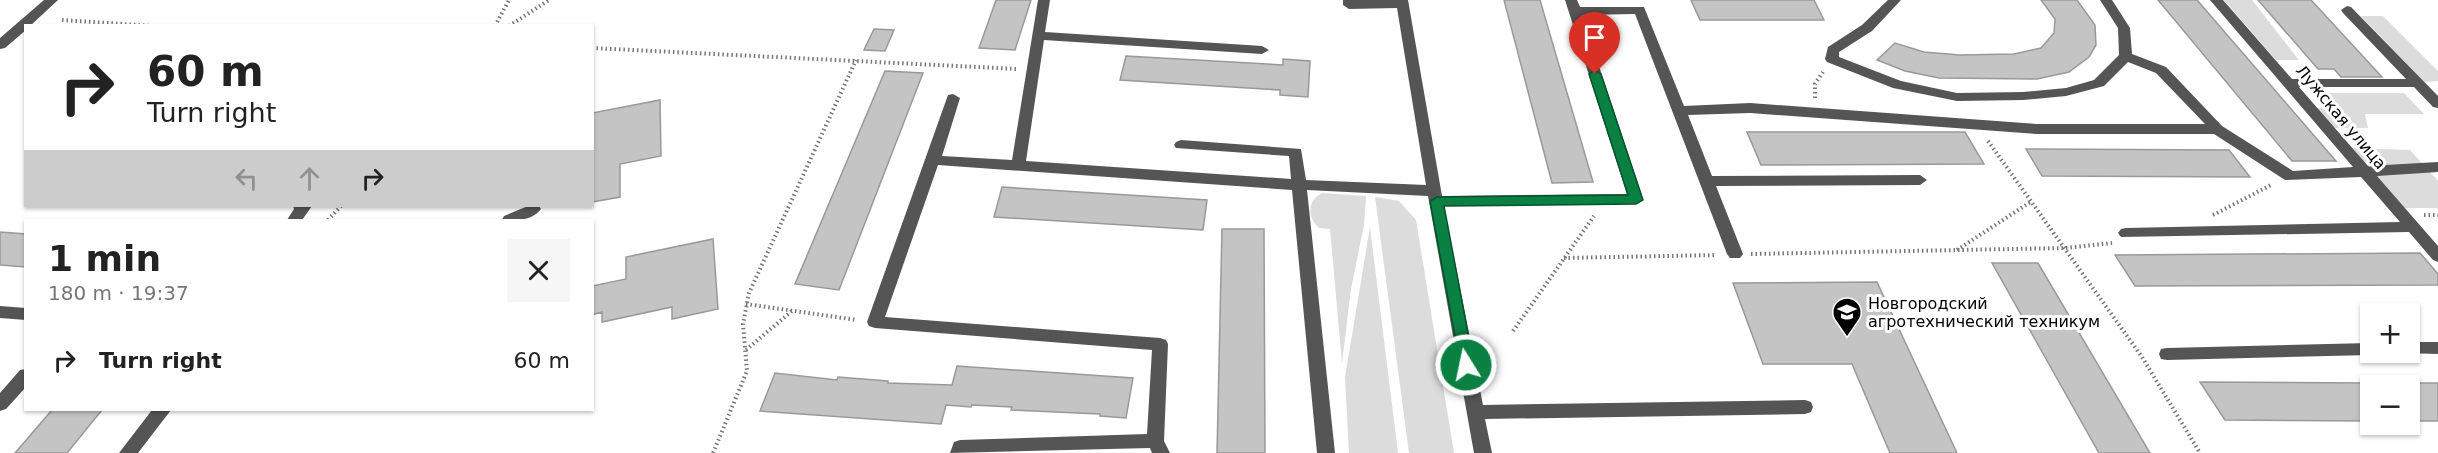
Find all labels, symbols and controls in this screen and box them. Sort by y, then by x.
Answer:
pin [1569,12,1620,74]
icon: arrive [1578,21,1611,54]
text: 60 m [147,47,264,96]
icon: right [48,48,126,126]
street label: Лужская улица [2292,61,2390,173]
text: Turn right [147,97,276,128]
icon: left [230,162,263,195]
icon: ahead [293,162,326,195]
icon: right [356,162,389,195]
text: 1 min [48,238,161,279]
button: close [507,239,570,302]
text: 180 m · 19:37 [48,281,189,305]
place label: Новгородский агротехнический техникум [1868,294,2100,331]
school or university icon: Новгородский агротехнический техникум [1831,296,1863,338]
map controls [2360,303,2420,435]
button: + [2360,303,2420,363]
position arrow [1434,333,1498,397]
icon: right [48,344,81,377]
text: Turn right [99,348,222,373]
text: 60 m [514,348,570,373]
button: − [2360,375,2420,435]

